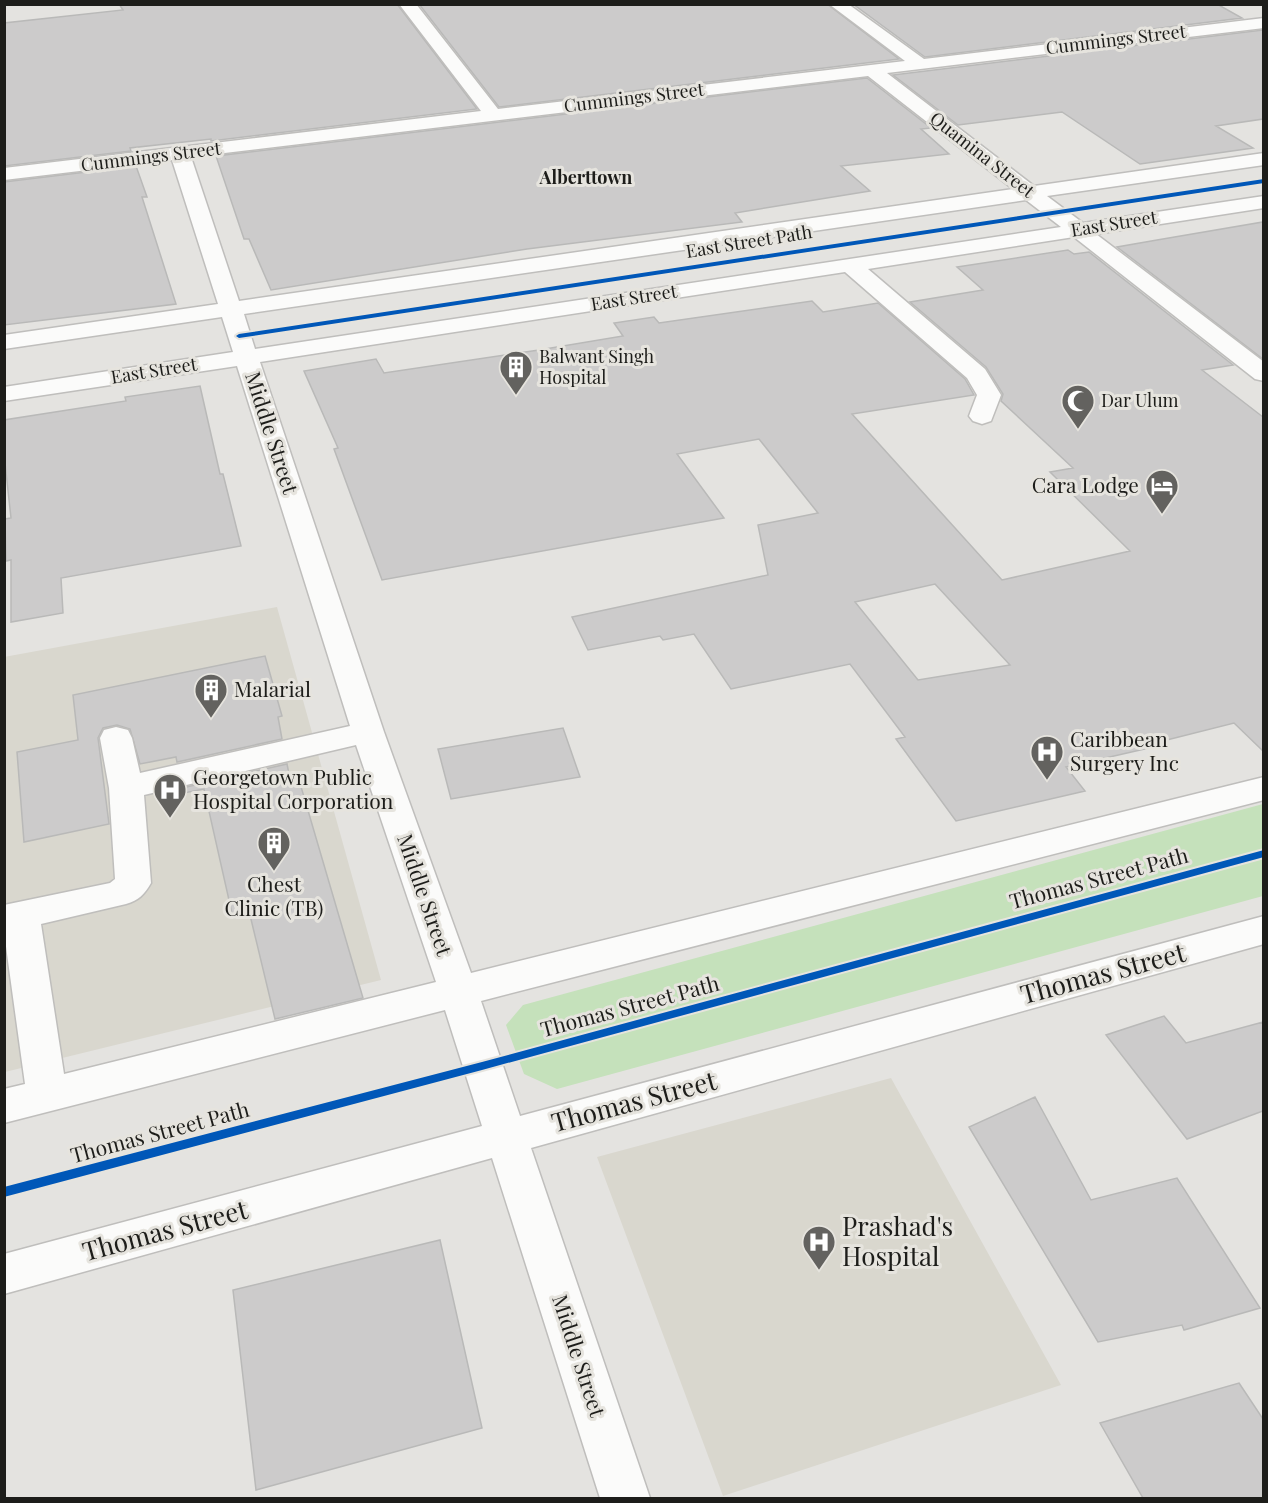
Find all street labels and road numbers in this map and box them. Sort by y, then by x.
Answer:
street label: Cummings Street [1044,18,1188,60]
street label: Cummings Street [562,76,706,118]
street label: Quamina Street [925,106,1040,203]
street label: Cummings Street [79,135,223,177]
street label: East Street [1069,204,1159,242]
street label: East Street Path [684,219,814,263]
street label: East Street [589,278,679,316]
street label: East Street [109,351,199,389]
street label: Middle Street [240,368,306,498]
street label: Middle Street [392,830,460,959]
street label: Thomas Street Path [1006,840,1192,914]
street label: Thomas Street [1016,934,1190,1011]
street label: Thomas Street Path [537,968,723,1042]
street label: Thomas Street [547,1062,721,1139]
street label: Thomas Street Path [67,1094,253,1168]
street label: Thomas Street [78,1191,252,1268]
street label: Middle Street [547,1291,613,1421]

